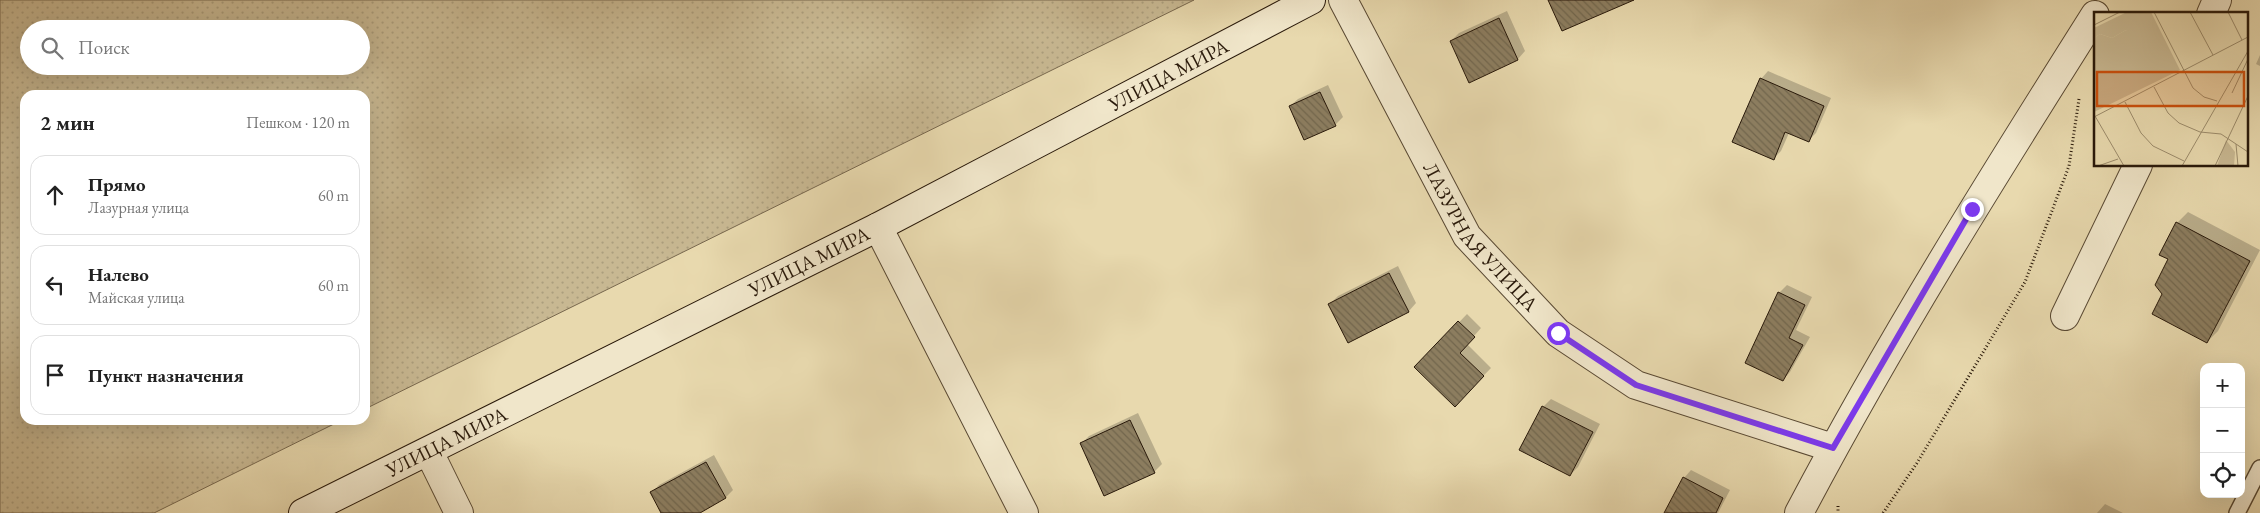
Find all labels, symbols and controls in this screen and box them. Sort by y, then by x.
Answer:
inset map [2094,12,2248,166]
search box [20,20,370,75]
street label: УЛИЦА МИРА [1103,33,1233,117]
icon: search [38,34,66,62]
text: Поиск [78,35,130,60]
text: 2 мин [40,109,95,136]
text: Пешком · 120 m [246,112,350,133]
street label: ЛАЗУРНАЯ УЛИЦА [1417,158,1544,317]
text: Прямо [88,172,146,197]
icon: ahead [41,181,69,209]
text: 60 m [318,185,349,206]
text: Лазурная улица [88,197,189,218]
route end [1961,198,1984,221]
street label: УЛИЦА МИРА [743,220,874,303]
text: Налево [88,262,149,287]
icon: left [41,271,69,299]
text: 60 m [318,275,349,296]
text: Майская улица [88,287,185,308]
route start [1547,322,1570,345]
icon: arrive [41,361,69,389]
text: Пункт назначения [88,363,244,388]
map controls [2200,363,2245,498]
button: + [2200,363,2245,408]
street label: УЛИЦА МИРА [380,401,511,483]
button: − [2200,408,2245,453]
button: locate [2200,453,2245,498]

